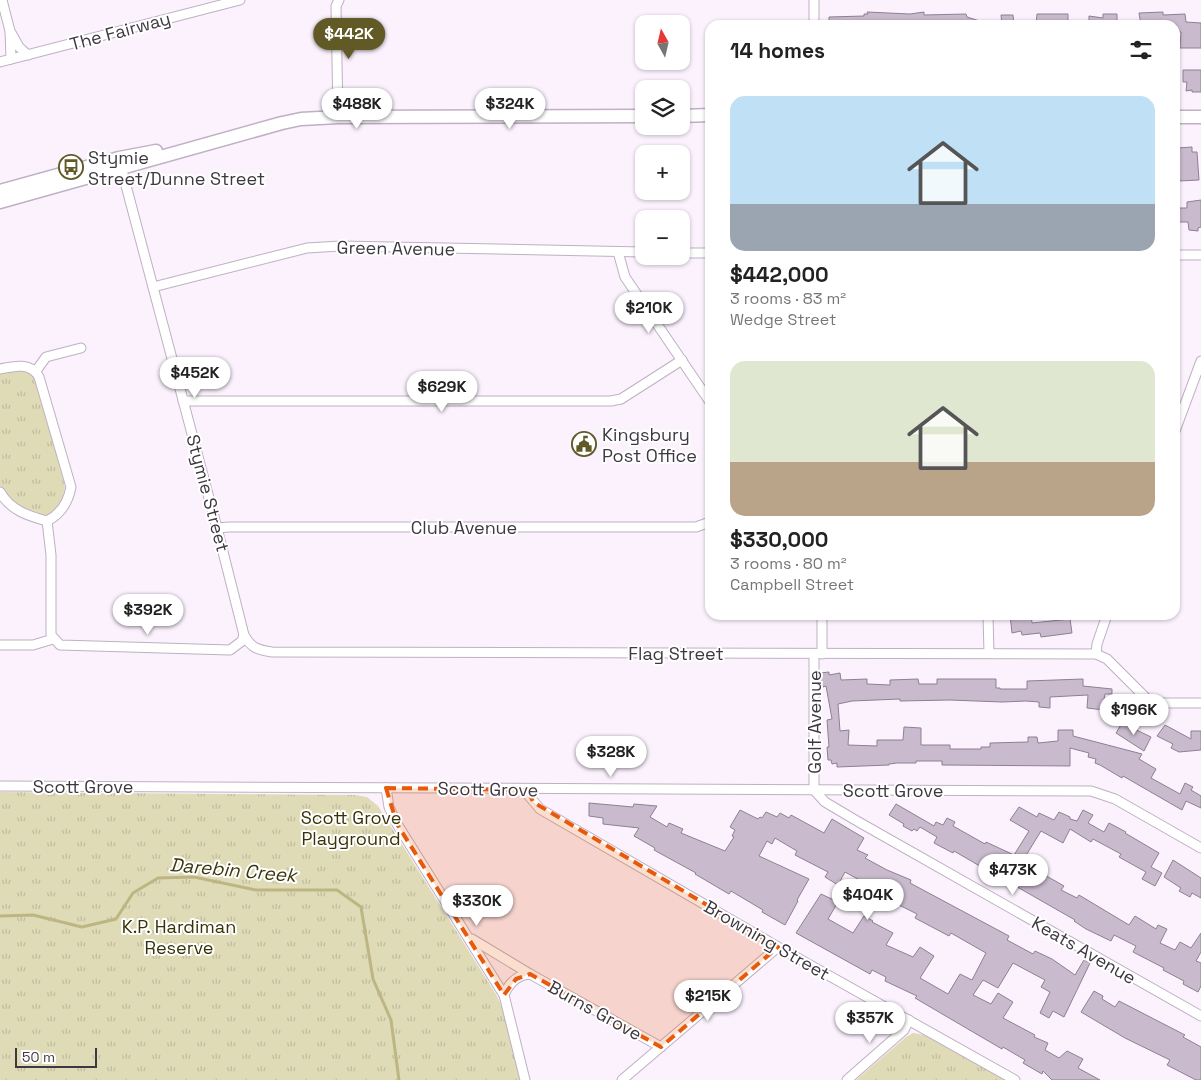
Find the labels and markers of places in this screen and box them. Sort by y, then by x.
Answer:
pin: $442K [314,18,384,60]
pin: $488K [322,88,392,130]
pin: $324K [475,88,545,130]
place label: Stymie Street/Dunne Street [88,146,265,190]
bus stop icon: Stymie Street/Dunne Street [58,154,84,180]
pin: $210K [614,292,684,334]
pin: $452K [160,356,230,399]
pin: $629K [407,370,477,413]
place label: Kingsbury Post Office [602,423,697,467]
public building icon: Kingsbury Post Office [571,431,597,457]
pin: $392K [113,594,183,636]
pin: $196K [1099,694,1169,736]
pin: $328K [576,736,646,778]
pin: $473K [978,854,1048,896]
pin: $404K [833,878,903,921]
pin: $330K [442,884,512,927]
pin: $215K [673,980,743,1022]
pin: $357K [835,1002,905,1044]

